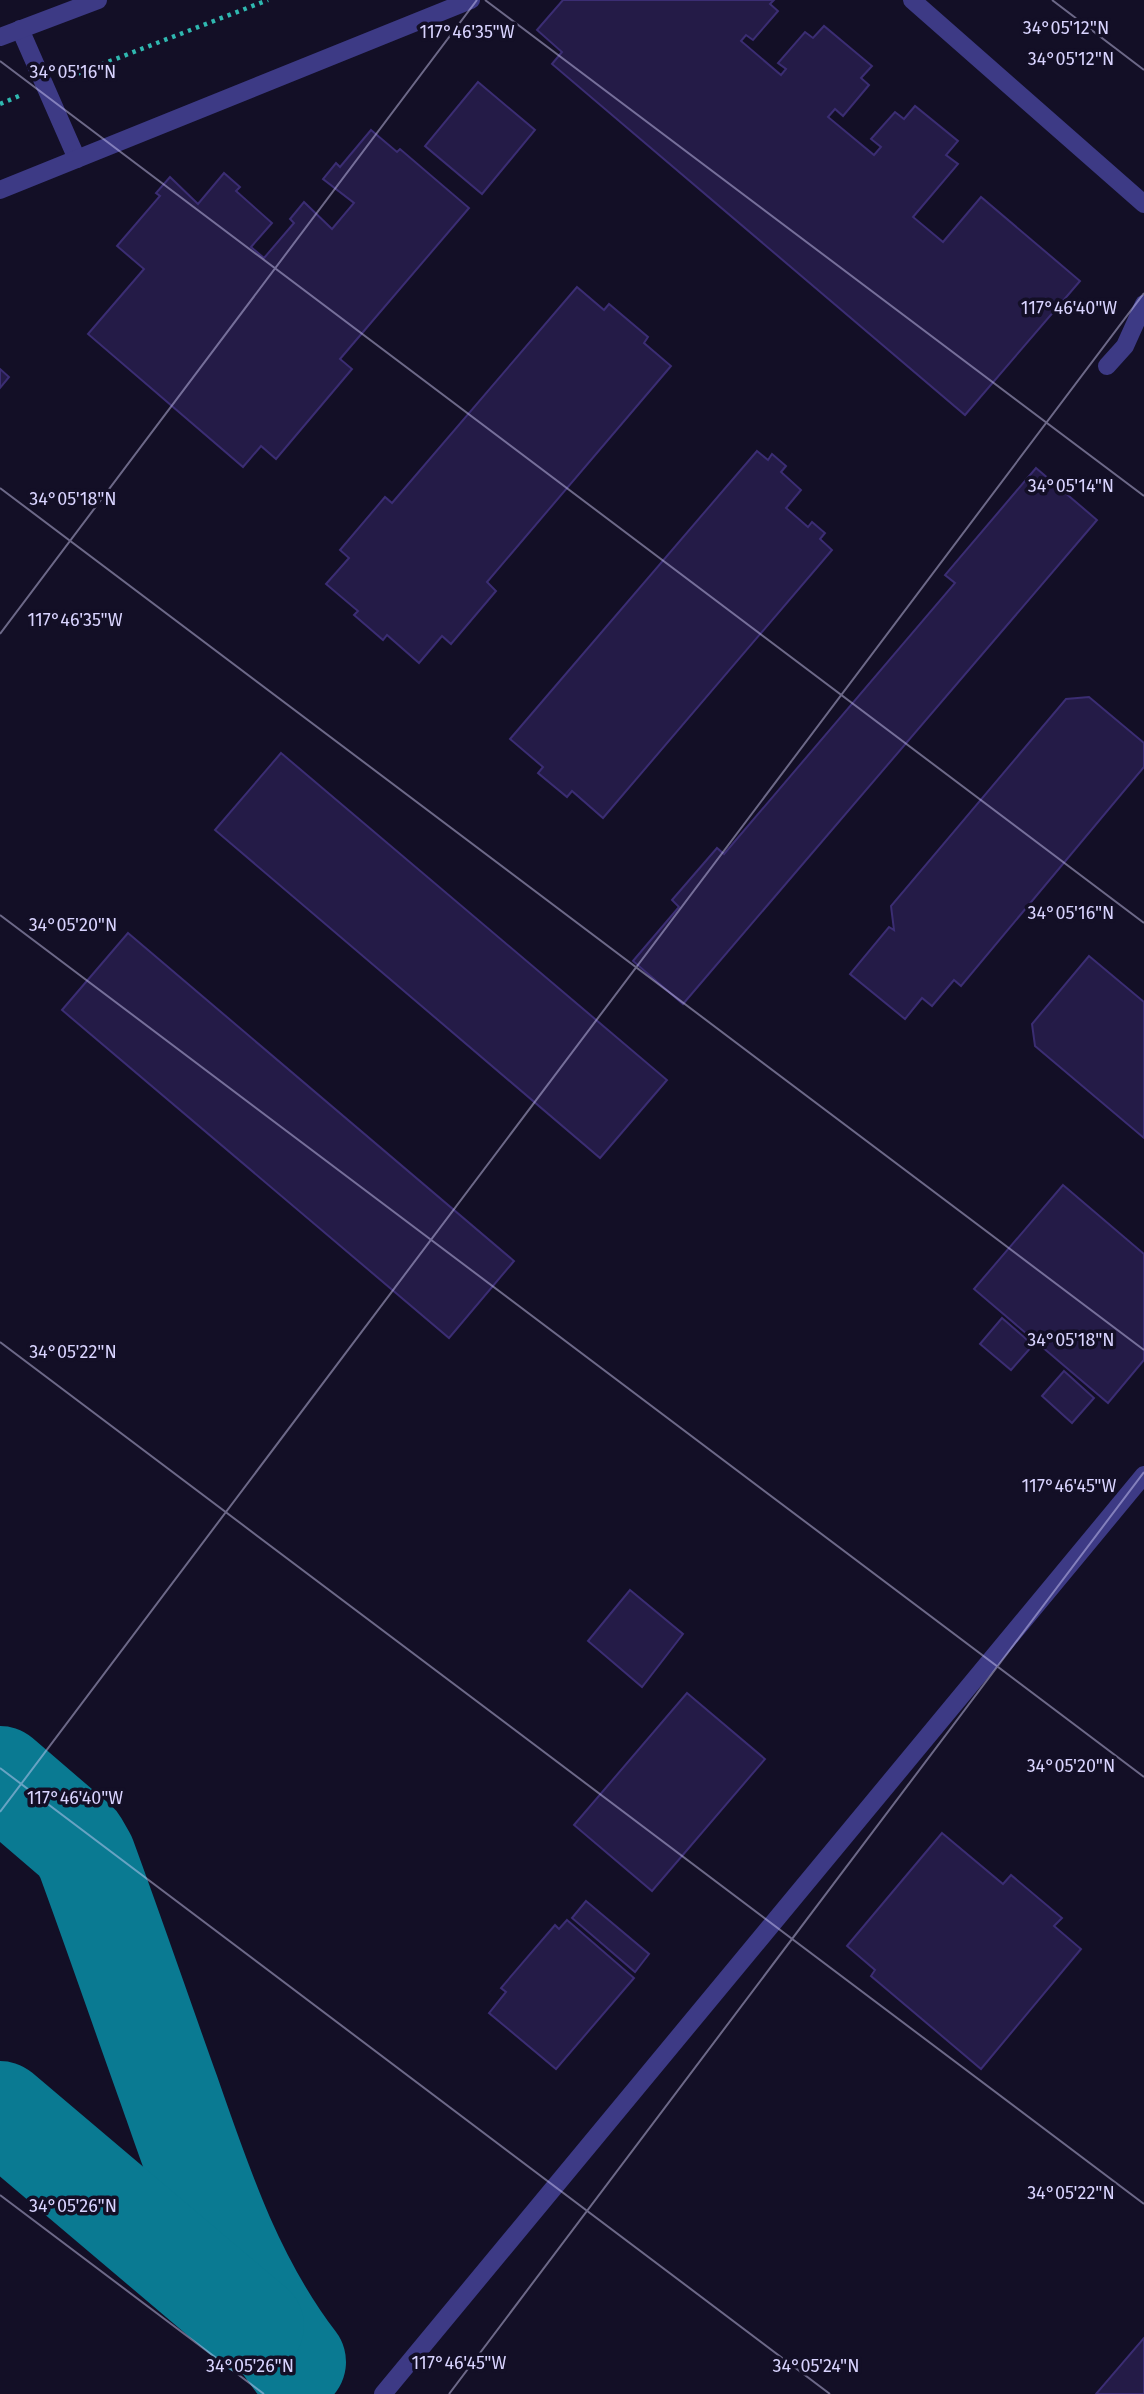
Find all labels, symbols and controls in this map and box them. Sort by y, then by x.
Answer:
text: 34°05'12"N [1023,17,1109,39]
text: 117°46'35"W [419,21,515,43]
text: 34°05'12"N [1028,48,1114,70]
text: 34°05'16"N [30,61,116,83]
text: 117°46'40"W [1021,297,1117,319]
text: 34°05'14"N [1028,475,1114,497]
text: 34°05'18"N [29,488,117,510]
text: 117°46'35"W [27,609,123,631]
text: 34°05'16"N [1028,902,1114,924]
text: 34°05'20"N [29,914,117,936]
text: 34°05'18"N [1027,1329,1115,1351]
text: 34°05'22"N [29,1341,117,1363]
text: 117°46'45"W [1022,1475,1117,1497]
text: 34°05'20"N [1027,1755,1115,1777]
text: 117°46'40"W [27,1787,123,1809]
text: 34°05'22"N [1027,2182,1115,2204]
text: 34°05'26"N [29,2195,117,2217]
text: 117°46'45"W [412,2352,507,2374]
text: 34°05'26"N [206,2355,294,2377]
text: 34°05'24"N [773,2355,859,2377]

